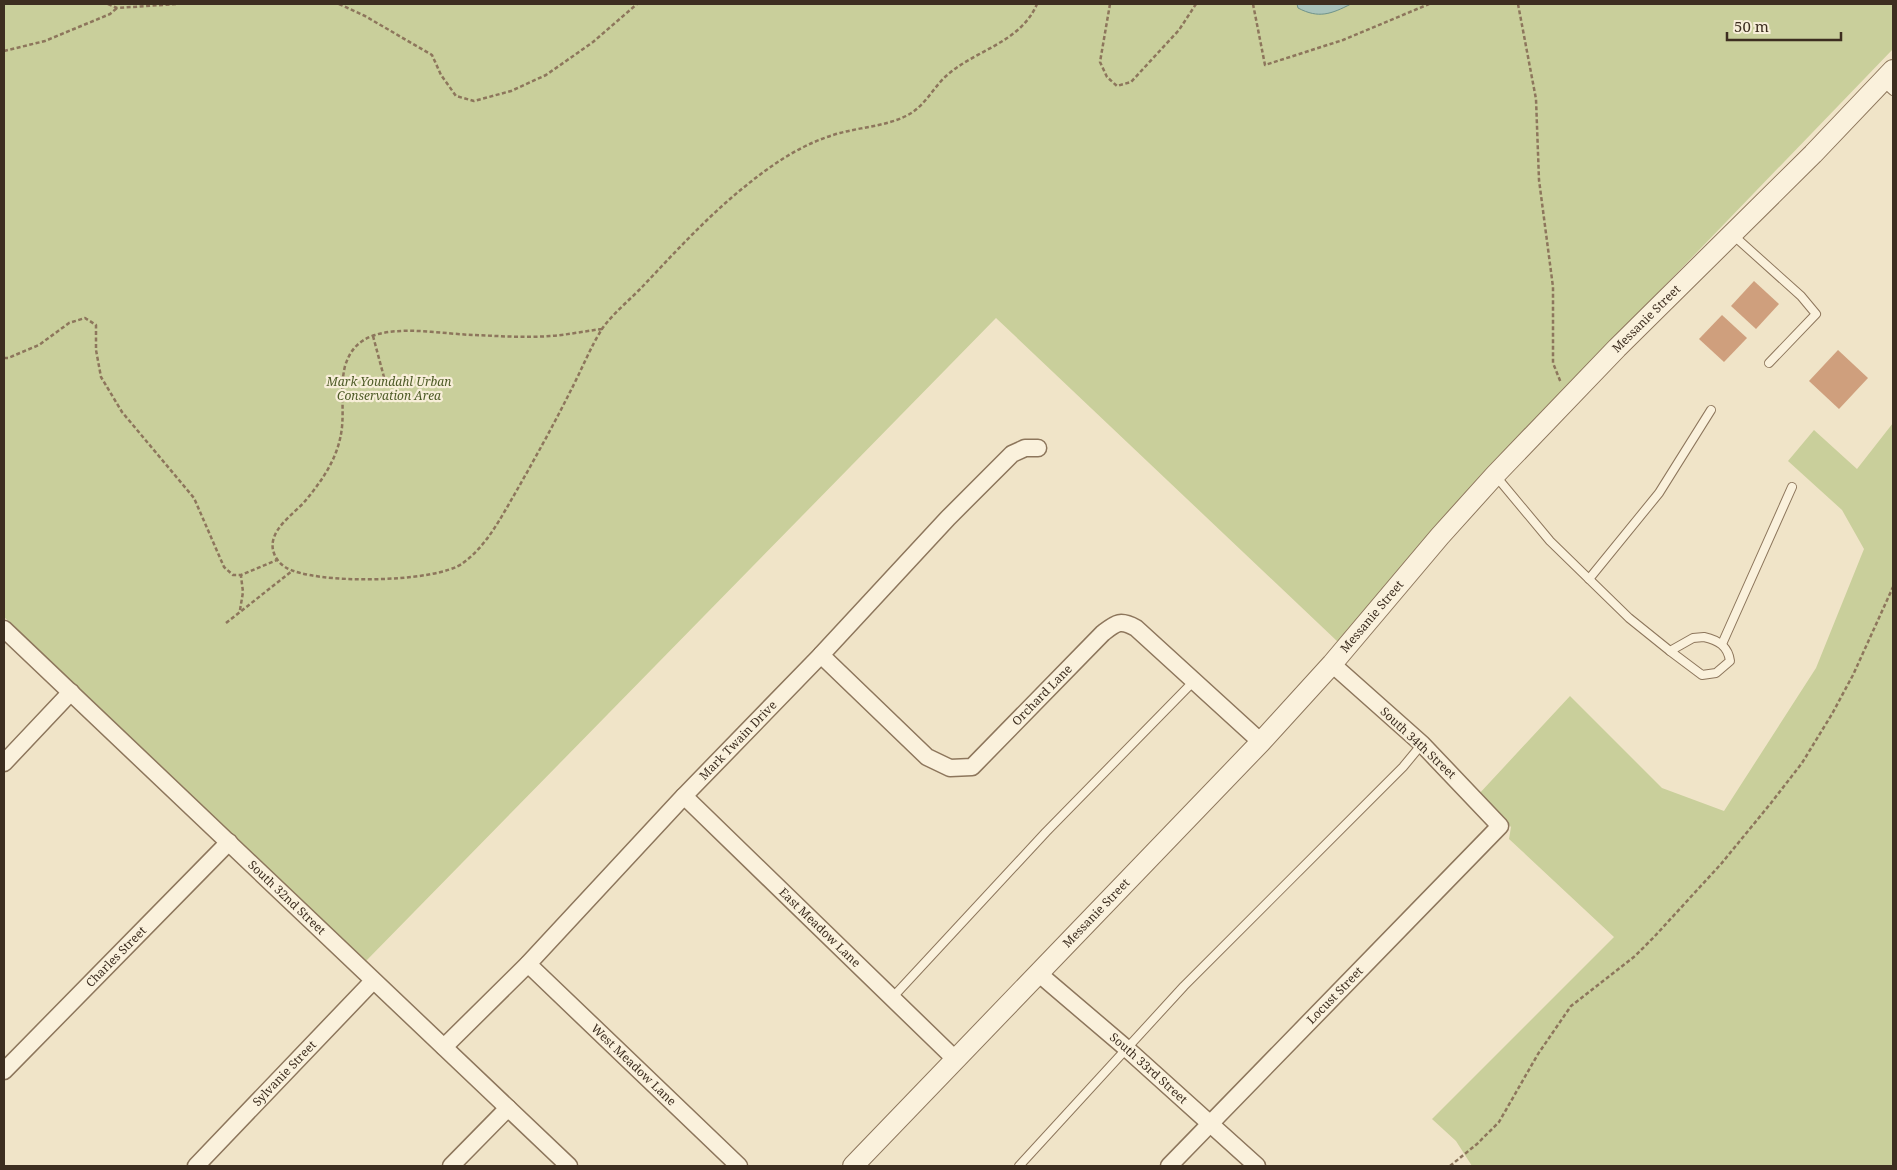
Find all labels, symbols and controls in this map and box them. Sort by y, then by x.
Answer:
scale bar [1727,10,1841,42]
text: 50 m [1734,16,1769,36]
street label: Messanie Street [1608,281,1684,356]
park label: Mark Youndahl Urban Conservation Area [326,373,451,404]
street label: Messanie Street [1336,576,1407,656]
street label: Orchard Lane [1008,661,1076,729]
street label: Mark Twain Drive [695,697,780,783]
street label: South 34th Street [1377,703,1460,782]
street label: South 32nd Street [244,856,330,938]
street label: Messanie Street [1059,874,1133,951]
street label: East Meadow Lane [775,884,865,971]
street label: Charles Street [82,922,150,991]
street label: Locust Street [1303,963,1367,1028]
street label: West Meadow Lane [588,1020,680,1109]
street label: South 33rd Street [1106,1029,1191,1107]
street label: Sylvanie Street [249,1037,320,1110]

